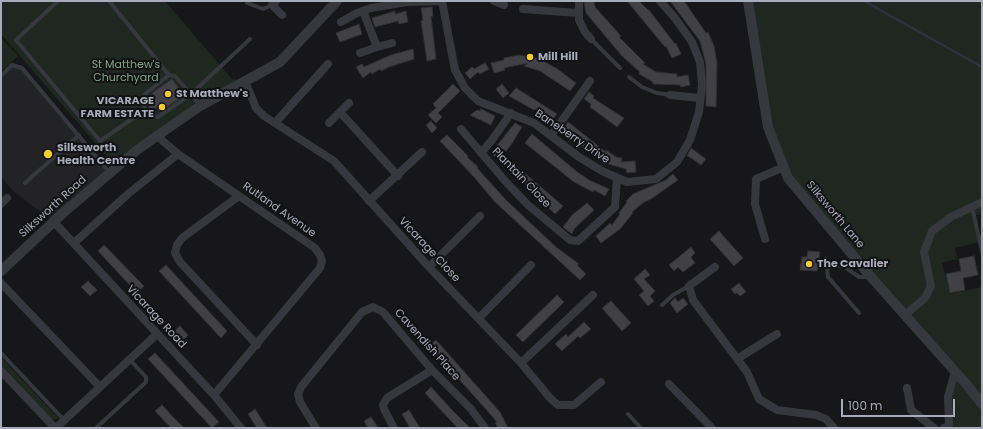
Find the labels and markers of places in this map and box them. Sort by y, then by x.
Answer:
place label: Mill Hill [538,50,578,64]
marker: Mill Hill [525,52,535,62]
place label: St Matthew's [176,87,248,101]
marker: St Matthew's [163,89,173,99]
place label: VICARAGE FARM ESTATE [80,94,154,120]
marker: VICARAGE FARM ESTATE [157,102,167,112]
place label: Silksworth Health Centre [57,141,135,167]
marker: Silksworth Health Centre [42,148,54,160]
place label: The Cavalier [817,257,888,271]
marker: The Cavalier [804,259,814,269]

